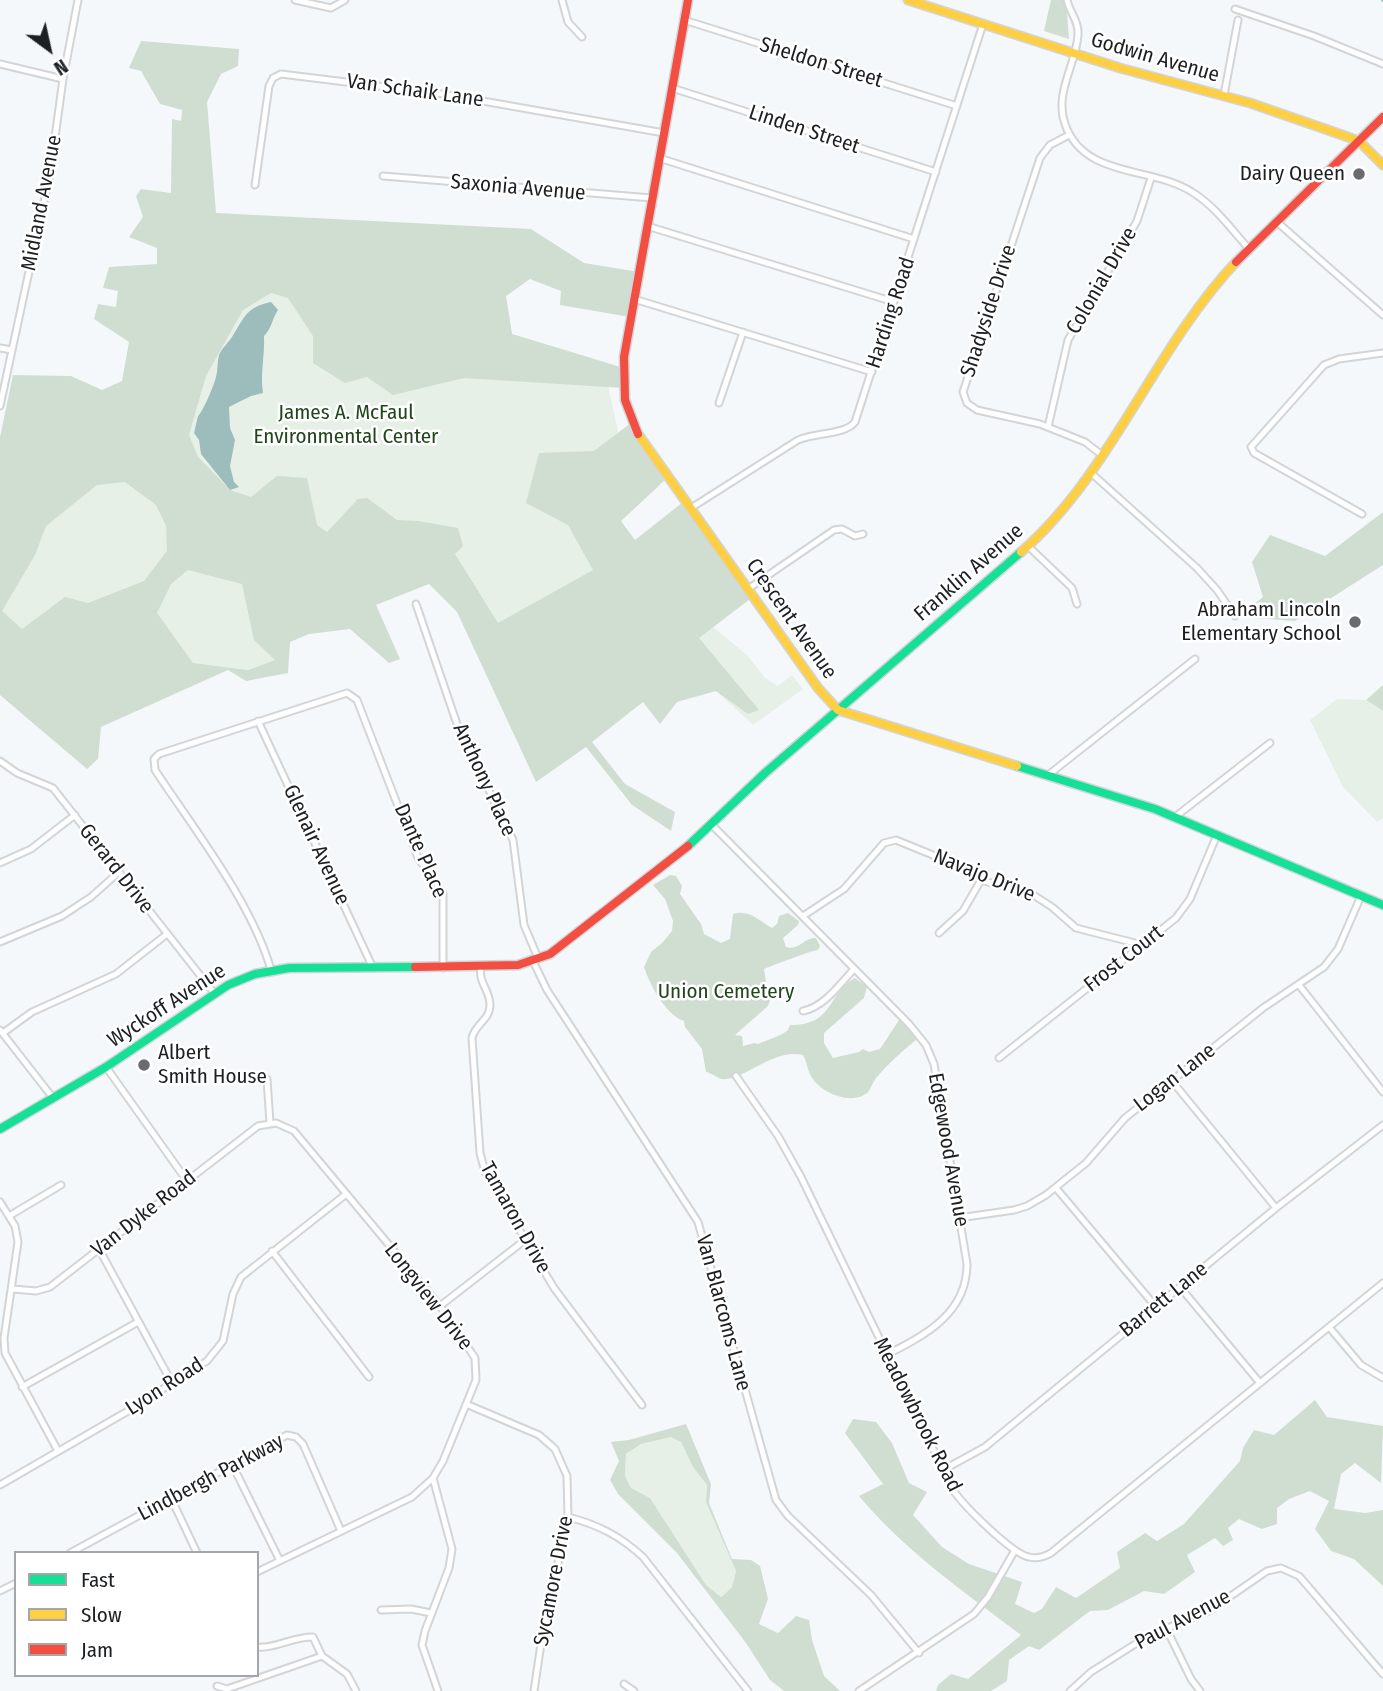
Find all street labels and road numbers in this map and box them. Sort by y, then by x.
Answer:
street label: Godwin Avenue [1088,28,1222,88]
street label: Sheldon Street [756,32,886,94]
street label: Van Schaik Lane [345,69,485,113]
street label: Linden Street [745,100,863,160]
street label: Midland Avenue [17,133,67,273]
street label: Saxonia Avenue [449,170,587,206]
street label: Colonial Drive [1061,223,1143,339]
street label: Shadyside Drive [956,242,1022,380]
street label: Harding Road [861,254,921,372]
street label: Franklin Avenue [909,519,1029,627]
street label: Crescent Avenue [740,554,842,684]
street label: Anthony Place [447,719,521,841]
street label: Glenair Avenue [277,781,355,909]
street label: Dante Place [388,800,452,902]
street label: Gerard Drive [73,819,159,919]
street label: Navajo Drive [929,844,1039,908]
street label: Frost Court [1079,920,1169,998]
street label: Wyckoff Avenue [103,959,231,1053]
street label: Logan Lane [1129,1038,1221,1118]
street label: Edgewood Avenue [922,1071,974,1229]
street label: Tamaron Drive [474,1158,556,1278]
street label: Van Dyke Road [87,1165,201,1263]
street label: Van Blarcoms Lane [690,1232,756,1394]
street label: Longview Drive [378,1238,478,1356]
street label: Barrett Lane [1115,1257,1213,1343]
street label: Meadowbrook Road [867,1334,967,1496]
street label: Lyon Road [121,1353,209,1421]
street label: Lindbergh Parkway [134,1429,288,1527]
street label: Sycamore Drive [529,1514,579,1648]
street label: Paul Avenue [1131,1584,1235,1656]

